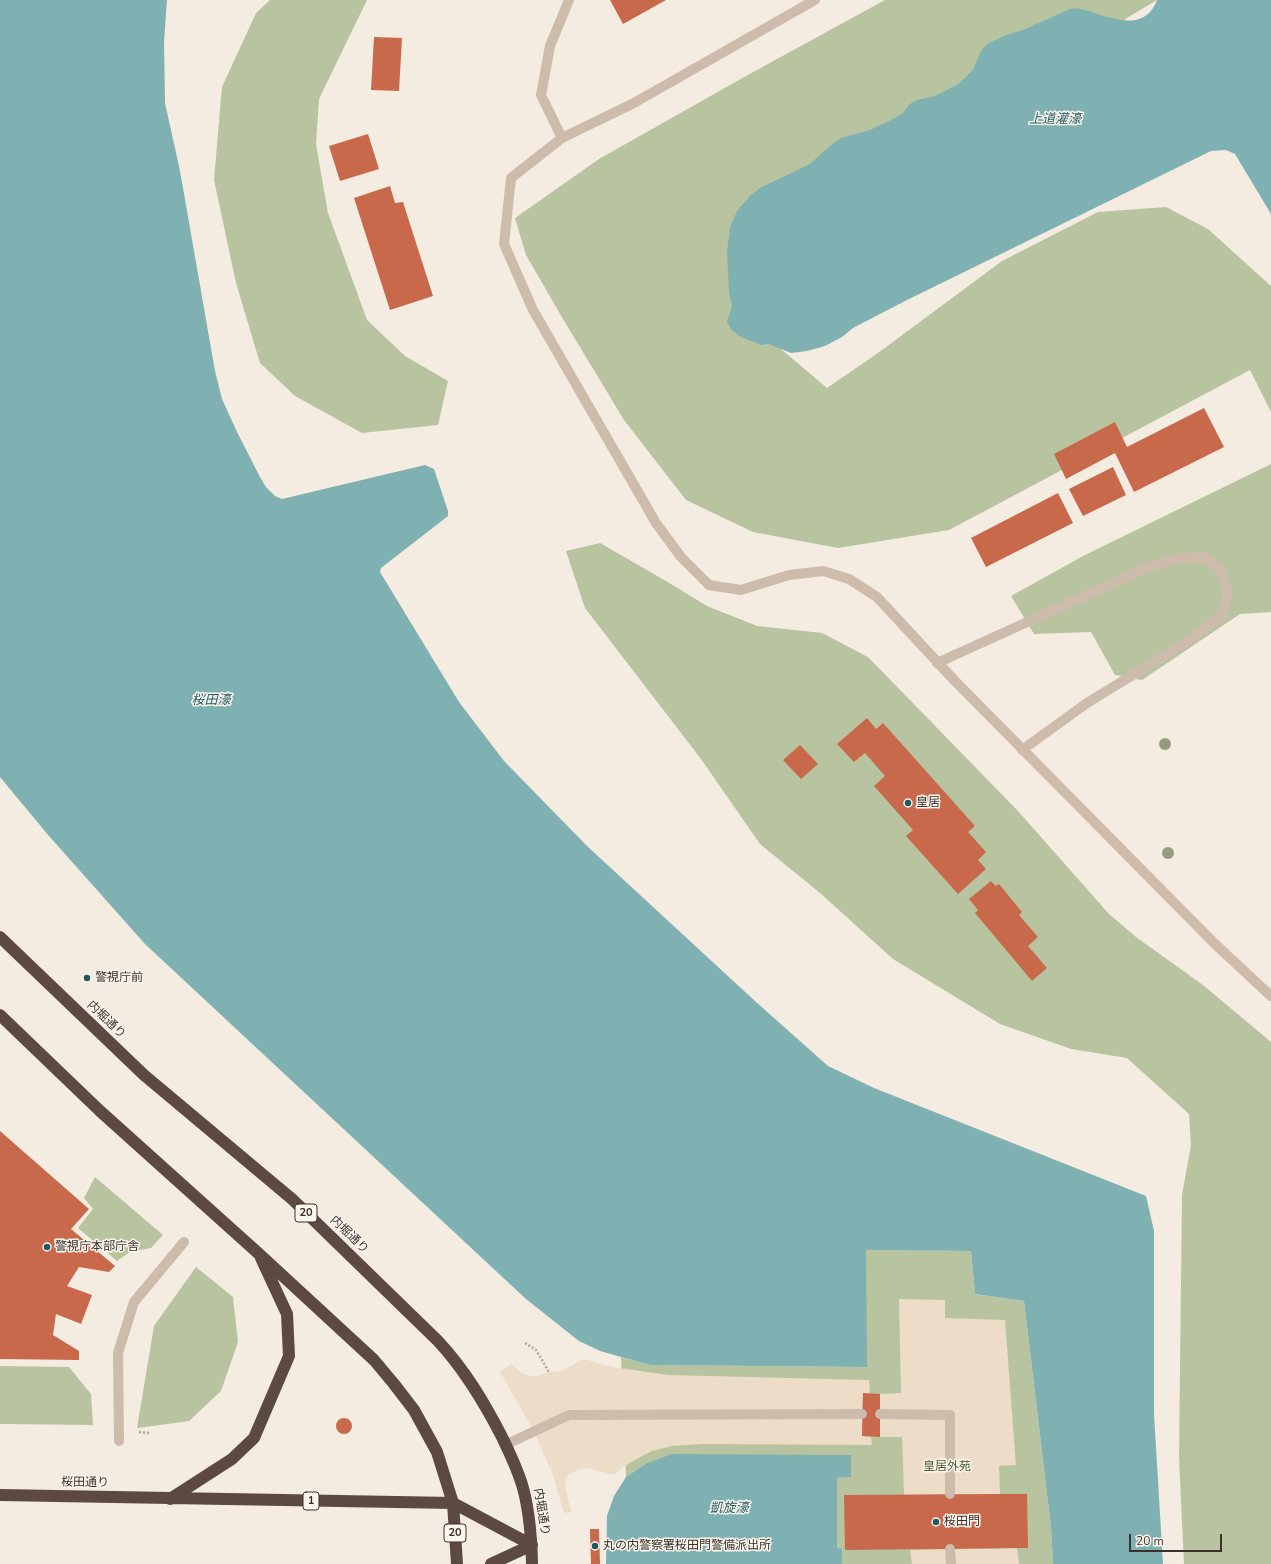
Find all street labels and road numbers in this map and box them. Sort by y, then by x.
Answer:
street label: 内堀通り [84,998,128,1042]
road number: 20 [295,1204,317,1222]
street label: 内堀通り [327,1213,371,1257]
street label: 桜田通り [61,1475,109,1491]
street label: 内堀通り [530,1487,552,1537]
road number: 1 [303,1492,319,1510]
road number: 20 [444,1524,466,1542]

